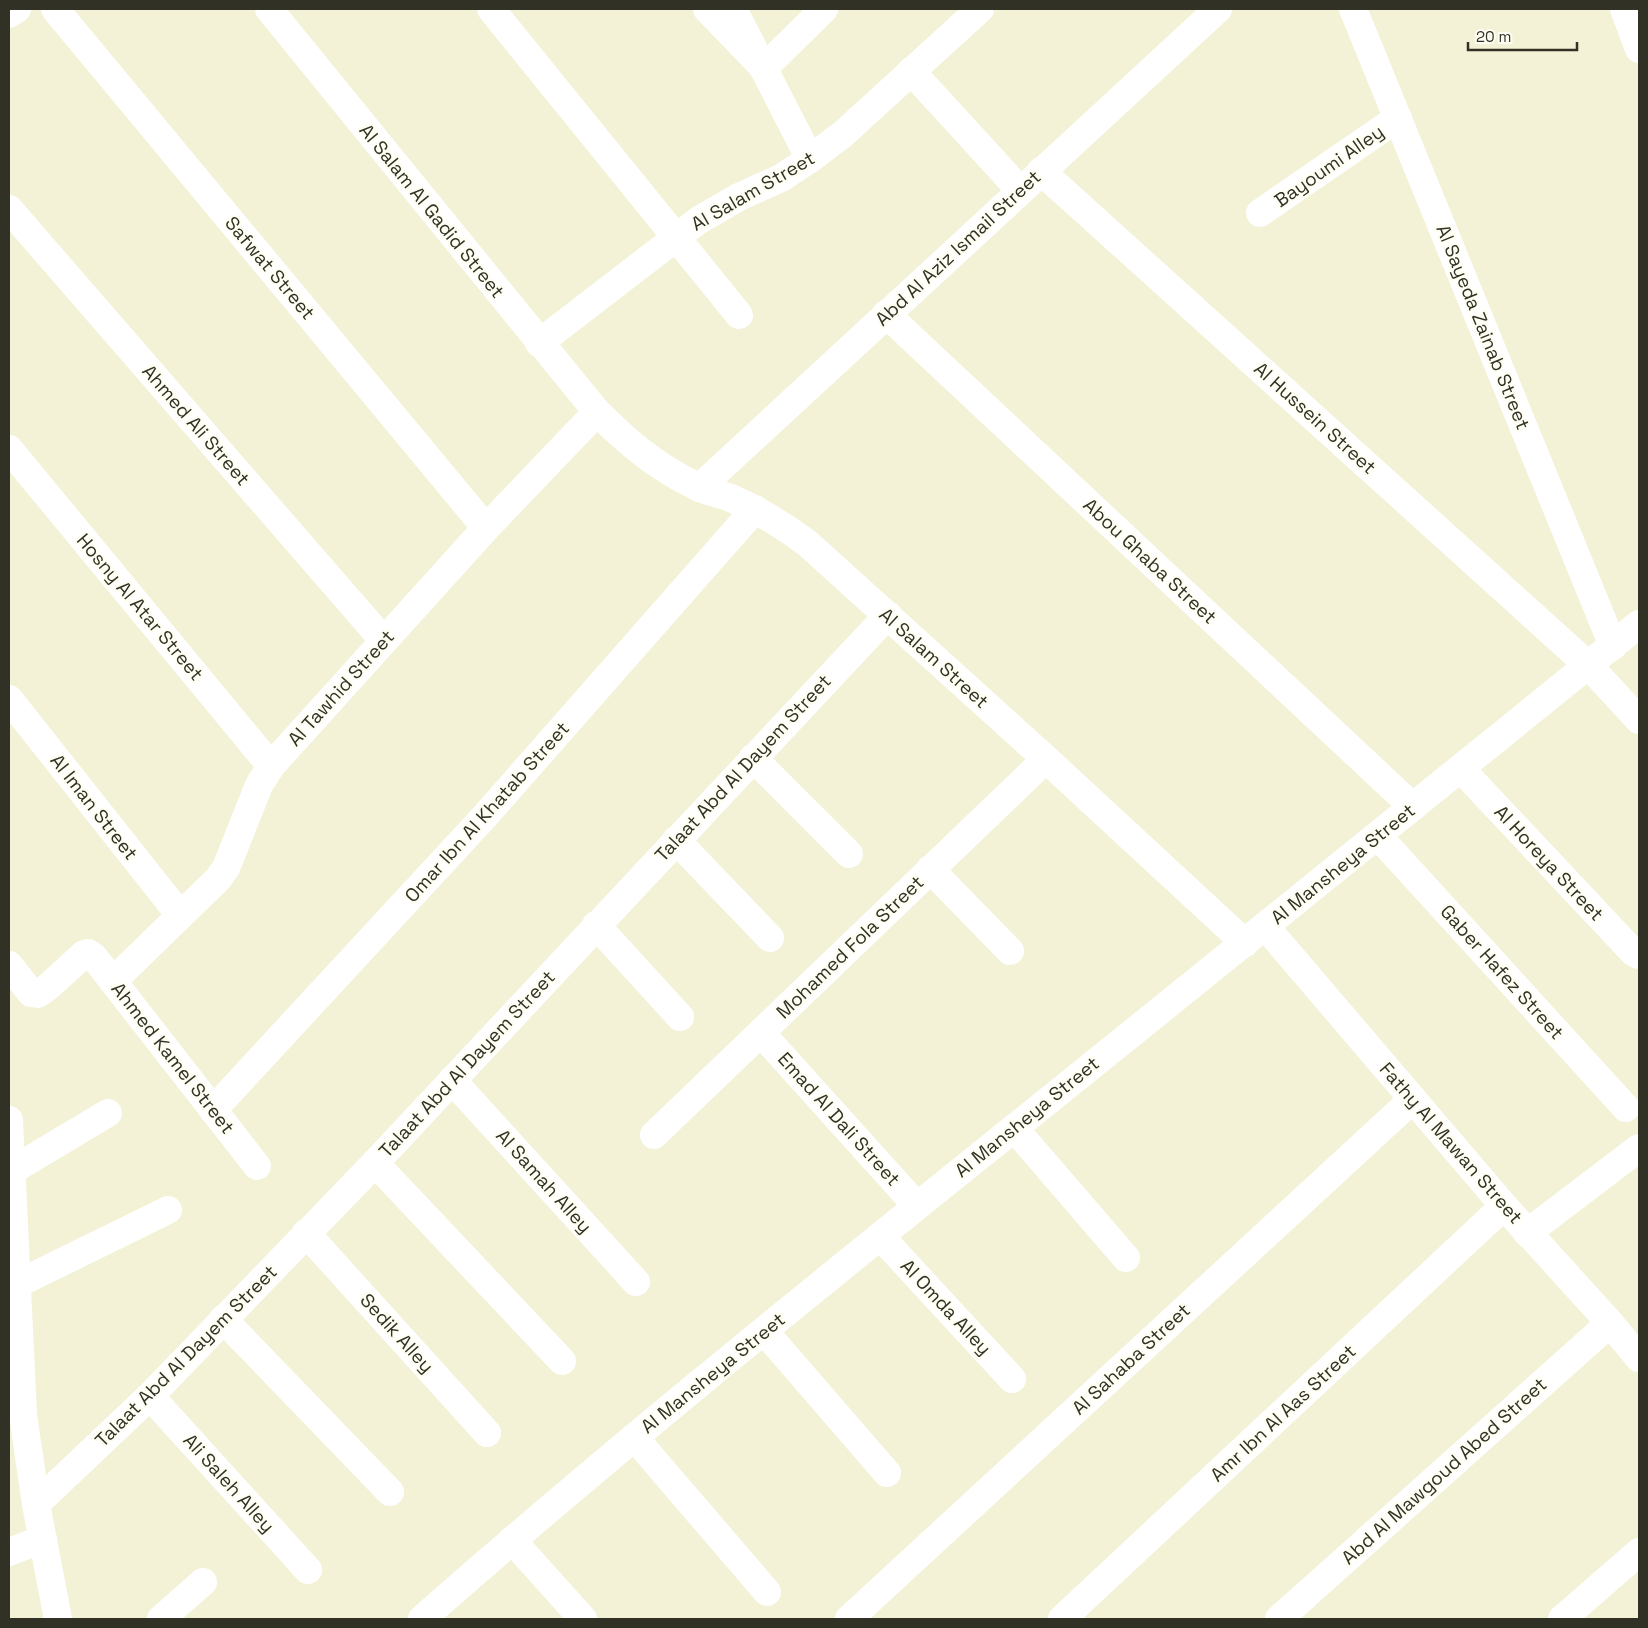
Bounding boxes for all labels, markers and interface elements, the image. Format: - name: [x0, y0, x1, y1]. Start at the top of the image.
- scale bar: [1468, 20, 1577, 52]
- text: 20 m: [1476, 27, 1511, 46]
- street label: Al Salam Al Gadid Street: [354, 119, 510, 303]
- street label: Bayoumi Alley: [1269, 119, 1389, 213]
- street label: Al Salam Street: [687, 145, 819, 237]
- street label: Abd Al Aziz Ismail Street: [870, 165, 1046, 331]
- street label: Safwat Street: [219, 211, 321, 325]
- street label: Al Sayeda Zainab Street: [1430, 221, 1536, 433]
- street label: Al Hussein Street: [1249, 356, 1381, 480]
- street label: Ahmed Ali Street: [137, 359, 255, 491]
- street label: Abou Ghaba Street: [1078, 493, 1222, 629]
- street label: Hosny Al Atar Street: [71, 528, 209, 686]
- street label: Al Salam Street: [874, 602, 994, 714]
- street label: Al Tawhid Street: [282, 625, 400, 751]
- street label: Talaat Abd Al Dayem Street: [649, 669, 837, 867]
- street label: Omar Ibn Al Khatab Street: [399, 716, 575, 908]
- street label: Al Iman Street: [45, 749, 143, 865]
- street label: Al Mansheya Street: [1266, 798, 1420, 930]
- street label: Al Horeya Street: [1489, 800, 1609, 926]
- street label: Mohamed Fola Street: [771, 870, 929, 1024]
- street label: Gaber Hafez Street: [1435, 899, 1569, 1045]
- street label: Talaat Abd Al Dayem Street: [373, 965, 561, 1163]
- street label: Ahmed Kamel Street: [106, 977, 240, 1139]
- street label: Emad Al Dali Street: [772, 1047, 906, 1191]
- street label: Al Mansheya Street: [950, 1051, 1104, 1183]
- street label: Fathy Al Mawan Street: [1374, 1057, 1528, 1229]
- street label: Al Samah Alley: [491, 1124, 597, 1238]
- street label: Al Omda Alley: [895, 1254, 997, 1360]
- street label: Talaat Abd Al Dayem Street: [90, 1260, 282, 1452]
- street label: Sedik Alley: [355, 1288, 439, 1378]
- street label: Al Sahaba Street: [1067, 1298, 1195, 1420]
- street label: Al Mansheya Street: [636, 1307, 790, 1439]
- street label: Amr Ibn Al Aas Street: [1205, 1339, 1361, 1487]
- street label: Abd Al Mawgoud Abed Street: [1336, 1372, 1552, 1570]
- street label: Ali Saleh Alley: [178, 1428, 280, 1538]

